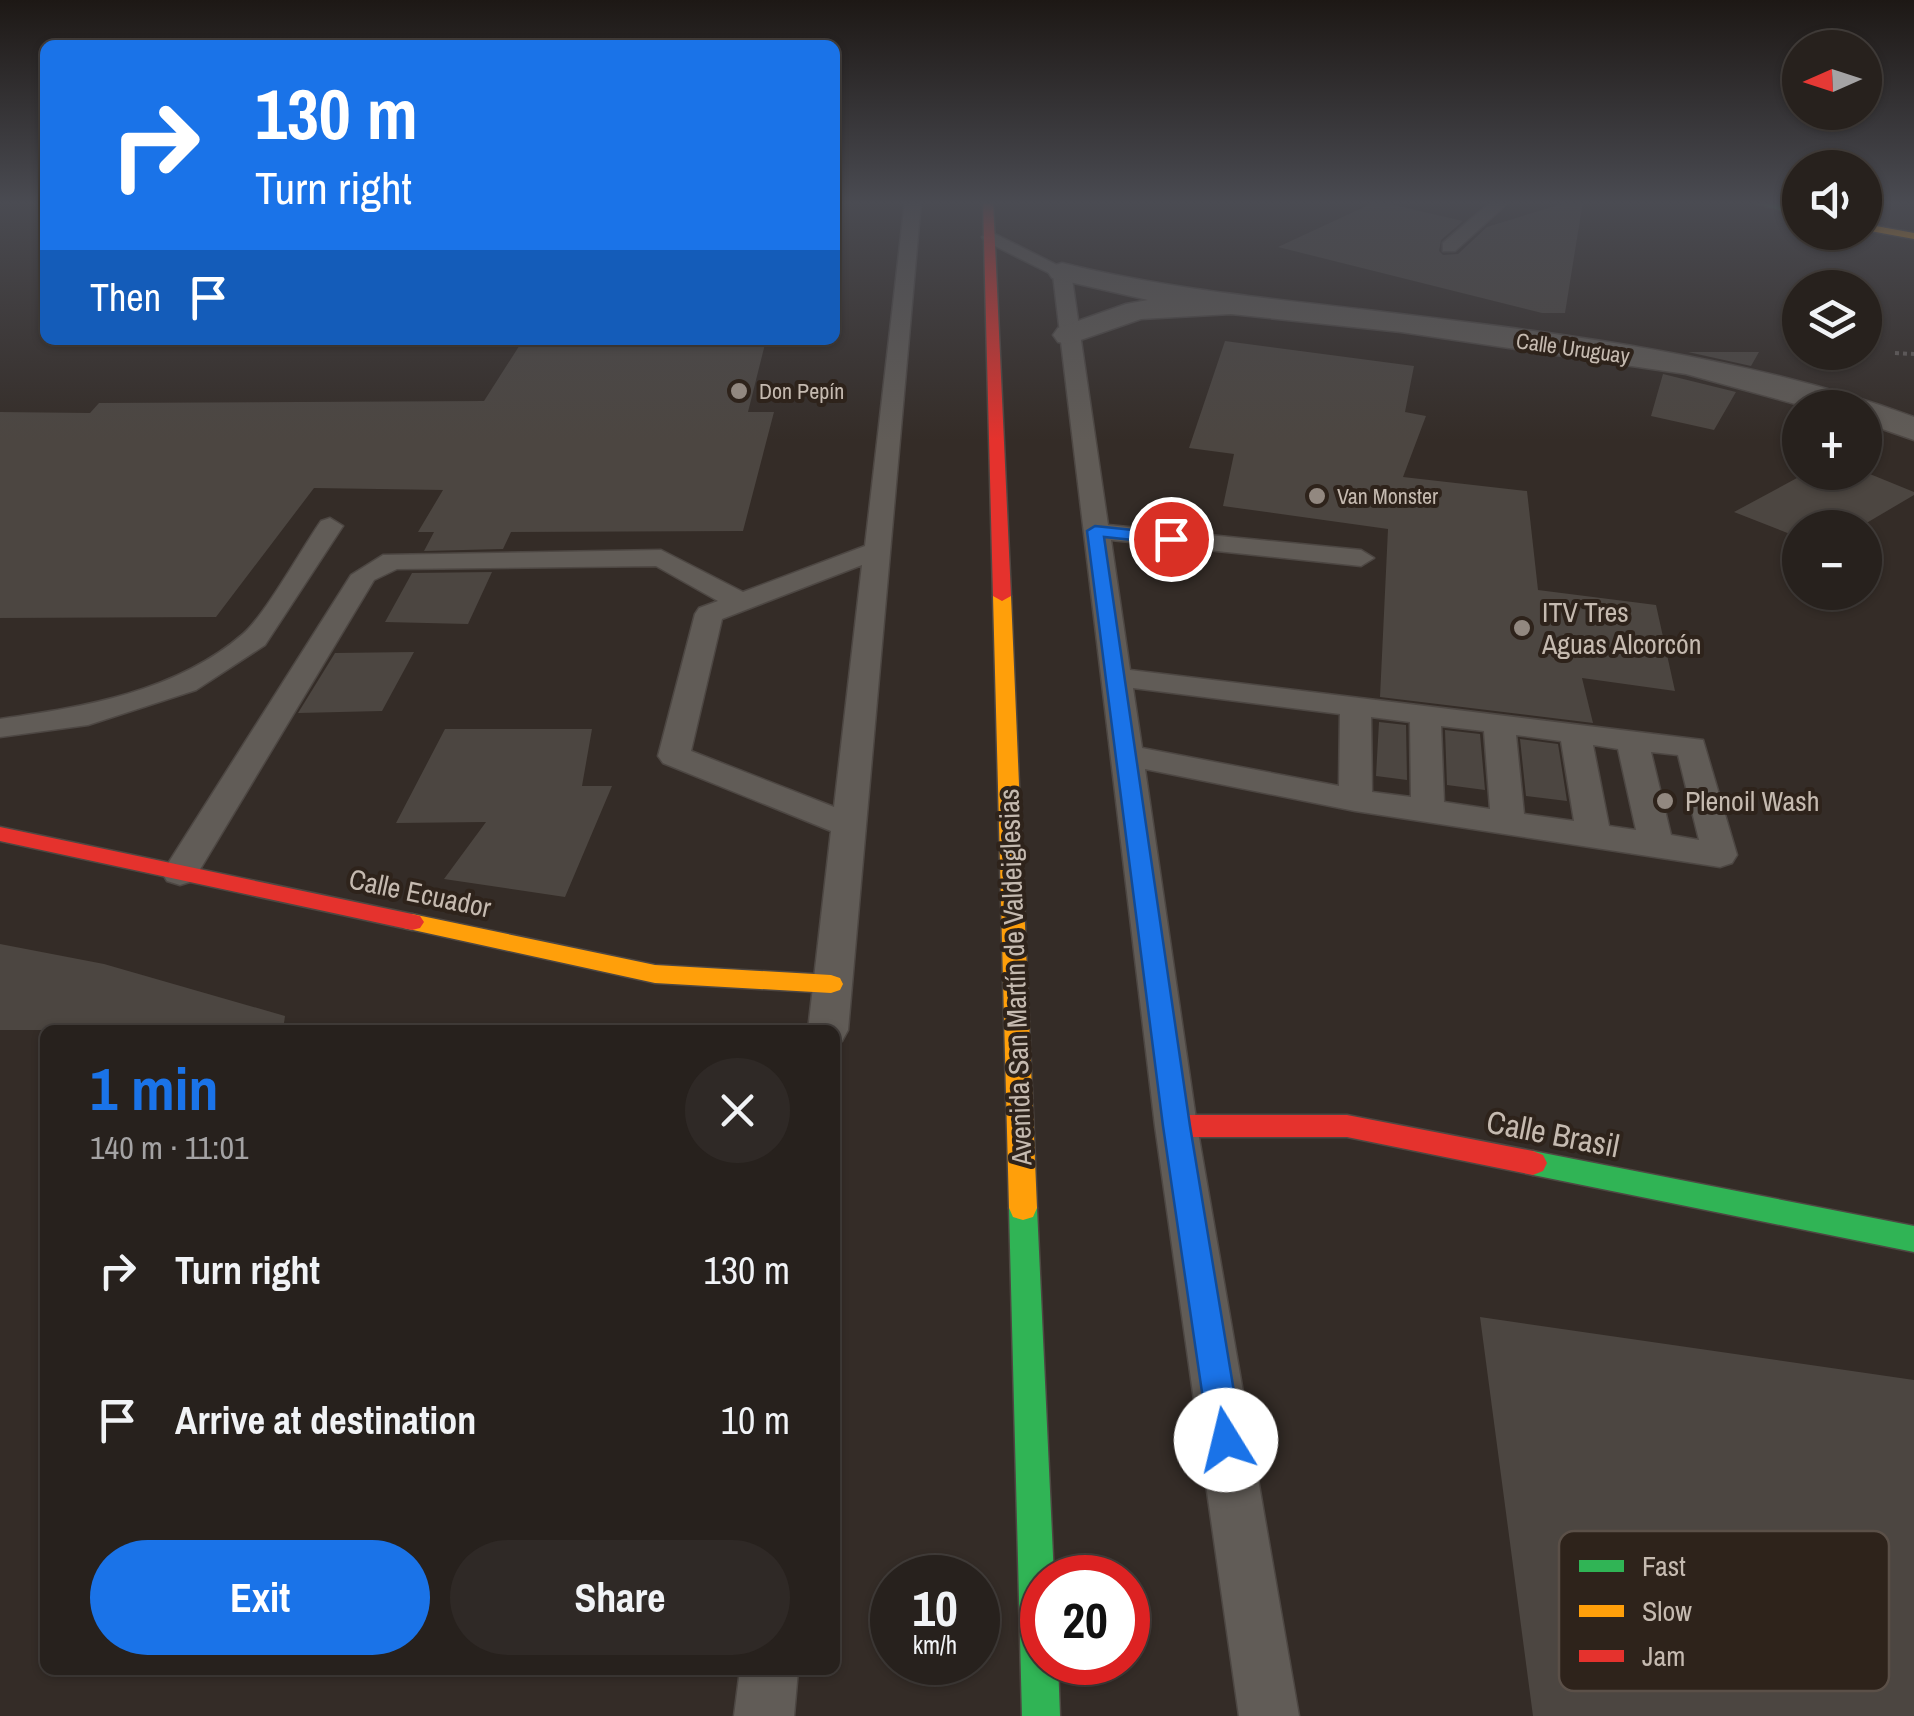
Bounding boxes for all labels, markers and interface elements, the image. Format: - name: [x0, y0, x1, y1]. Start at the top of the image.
- north arrow: [1782, 30, 1882, 130]
- map controls: [1782, 30, 1882, 610]
- text: 130 m: [255, 67, 418, 161]
- icon: right: [90, 80, 220, 210]
- button: sound: [1782, 150, 1882, 250]
- text: Turn right: [255, 157, 412, 218]
- icon: arrive: [181, 270, 236, 325]
- button: layers: [1782, 270, 1882, 370]
- text: Then: [90, 272, 161, 323]
- street label: Calle Uruguay: [1514, 325, 1632, 371]
- place label: Don Pepín: [759, 376, 844, 406]
- marker: Don Pepín: [728, 380, 750, 402]
- button: +: [1782, 390, 1882, 490]
- place label: Van Monster: [1337, 481, 1438, 511]
- marker: Van Monster: [1306, 485, 1328, 507]
- pin: [1129, 497, 1214, 582]
- button: −: [1782, 510, 1882, 610]
- icon: arrive: [1144, 512, 1199, 567]
- place label: ITV Tres Aguas Alcorcón: [1541, 593, 1702, 663]
- marker: ITV Tres Aguas Alcorcón: [1511, 617, 1533, 639]
- place label: Plenoil Wash: [1685, 782, 1819, 820]
- street label: Avenida San Martín de Valdeiglesias: [989, 788, 1041, 1167]
- marker: Plenoil Wash: [1654, 790, 1676, 812]
- street label: Calle Ecuador: [346, 859, 495, 927]
- text: 1 min: [90, 1048, 219, 1129]
- button: close: [685, 1058, 790, 1163]
- street label: Calle Brasil: [1483, 1100, 1623, 1167]
- text: 140 m · 11:01: [90, 1126, 249, 1169]
- icon: right: [90, 1243, 145, 1298]
- text: Turn right: [175, 1245, 320, 1296]
- text: 130 m: [703, 1245, 790, 1296]
- position arrow: [1174, 1388, 1278, 1492]
- icon: arrive: [90, 1393, 145, 1448]
- text: Arrive at destination: [175, 1395, 476, 1446]
- text: 10 m: [721, 1395, 790, 1446]
- legend: [1559, 1531, 1889, 1691]
- button: Exit: [90, 1540, 430, 1655]
- button: Share: [450, 1540, 790, 1655]
- text: Fast: [1642, 1547, 1686, 1585]
- speed limit sign: 20: [1020, 1555, 1150, 1685]
- text: 10: [912, 1574, 958, 1642]
- text: Slow: [1642, 1592, 1692, 1630]
- text: km/h: [913, 1628, 957, 1662]
- text: Jam: [1642, 1637, 1685, 1675]

